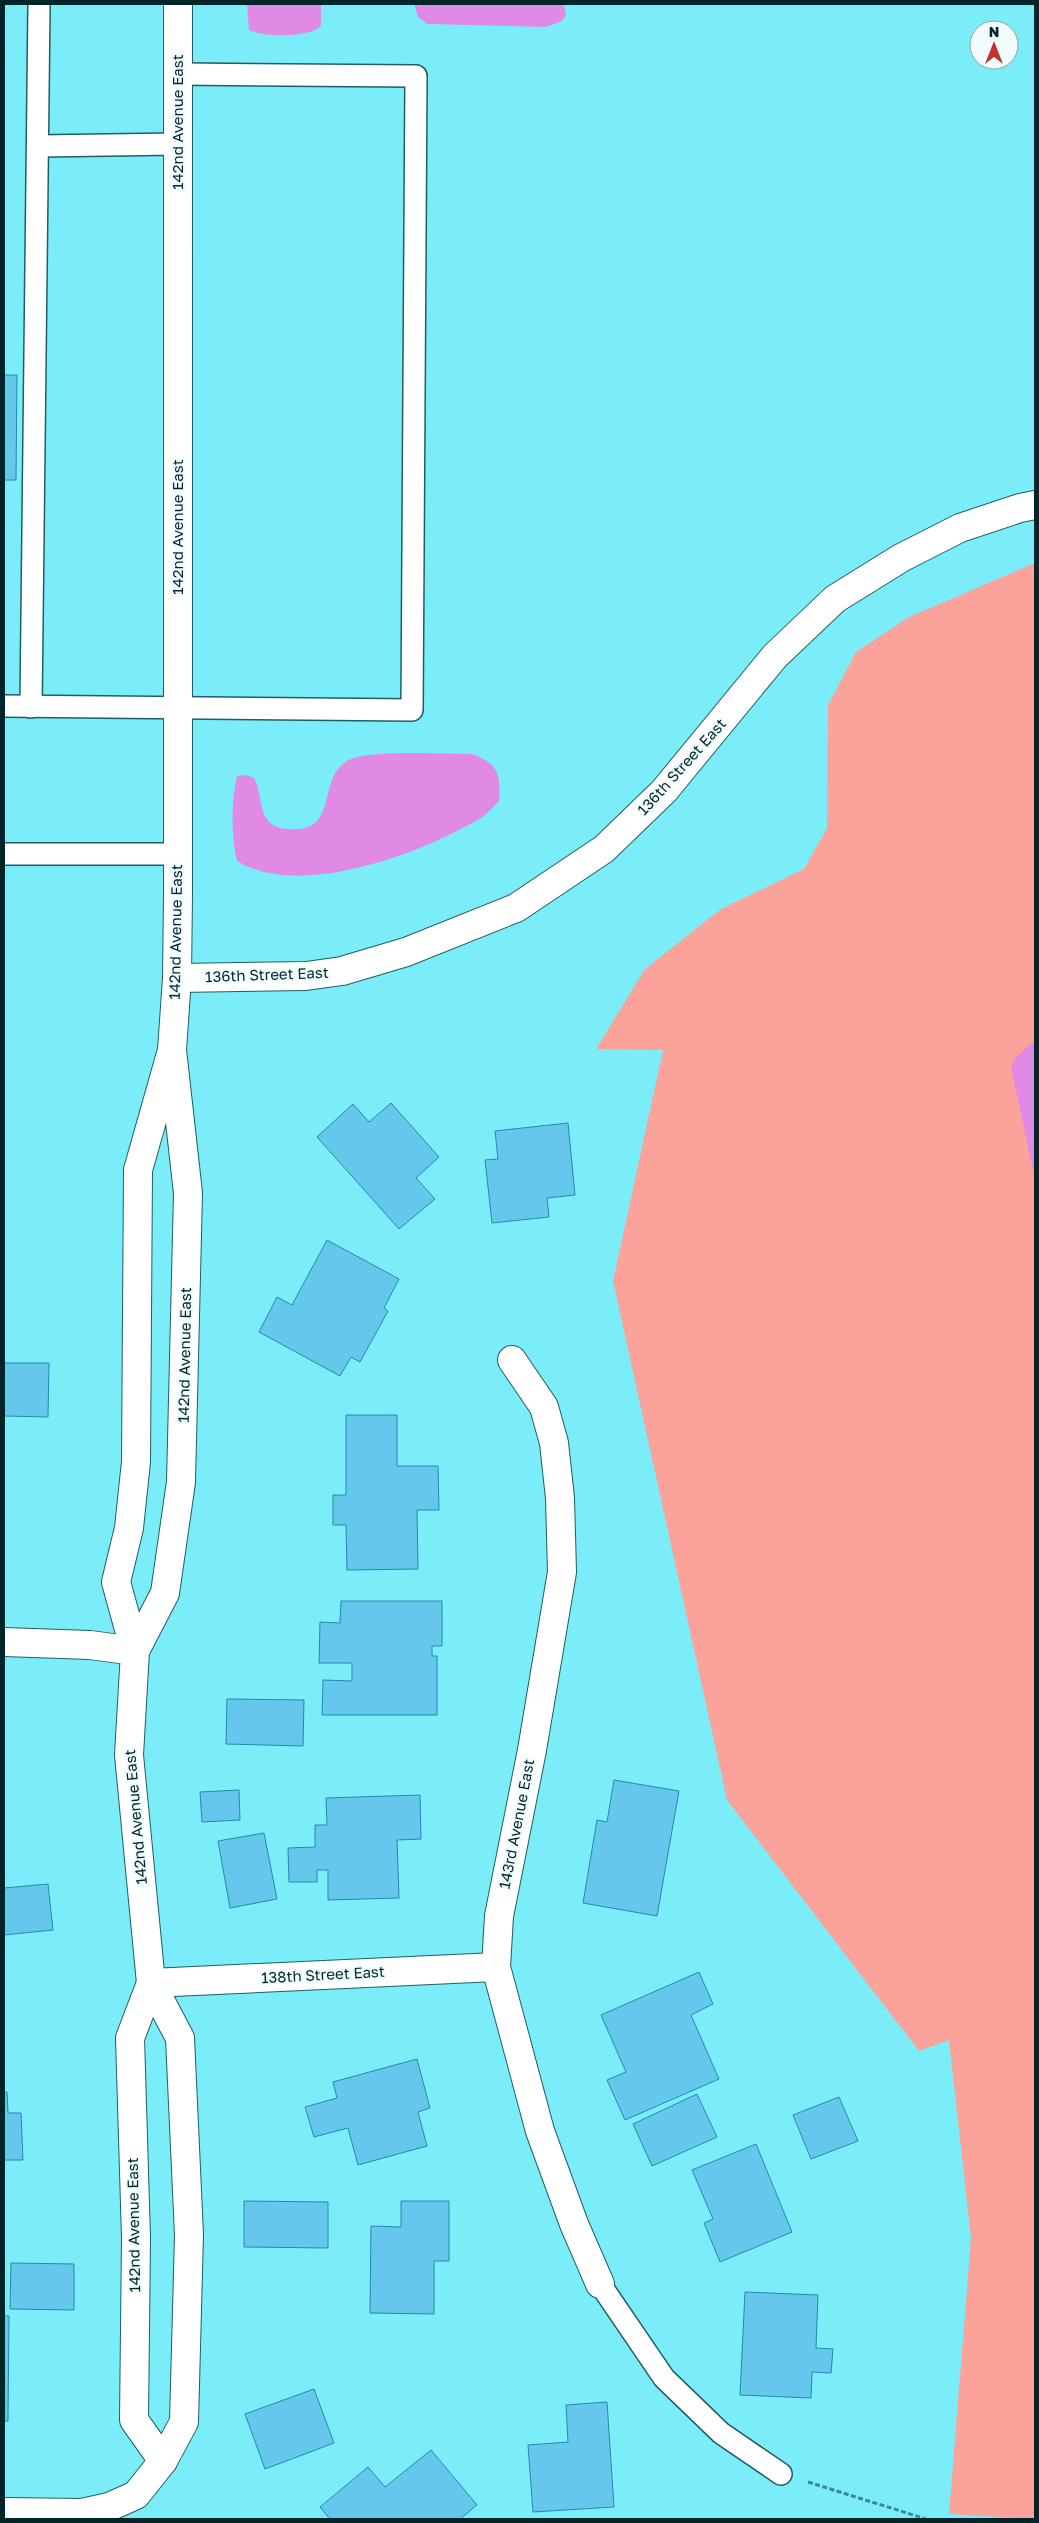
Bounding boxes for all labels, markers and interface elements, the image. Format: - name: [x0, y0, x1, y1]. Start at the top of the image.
- north arrow: [969, 20, 1019, 70]
- text: N: [989, 23, 999, 40]
- street label: 142nd Avenue East: [168, 54, 186, 190]
- street label: 142nd Avenue East: [168, 459, 186, 595]
- street label: 136th Street East: [633, 714, 729, 818]
- street label: 142nd Avenue East: [165, 864, 185, 1000]
- street label: 136th Street East: [205, 963, 329, 985]
- street label: 142nd Avenue East: [174, 1287, 194, 1423]
- street label: 142nd Avenue East: [120, 1749, 150, 1885]
- street label: 143rd Avenue East: [495, 1757, 537, 1890]
- street label: 138th Street East: [261, 1962, 385, 1986]
- street label: 142nd Avenue East: [123, 2157, 143, 2293]

